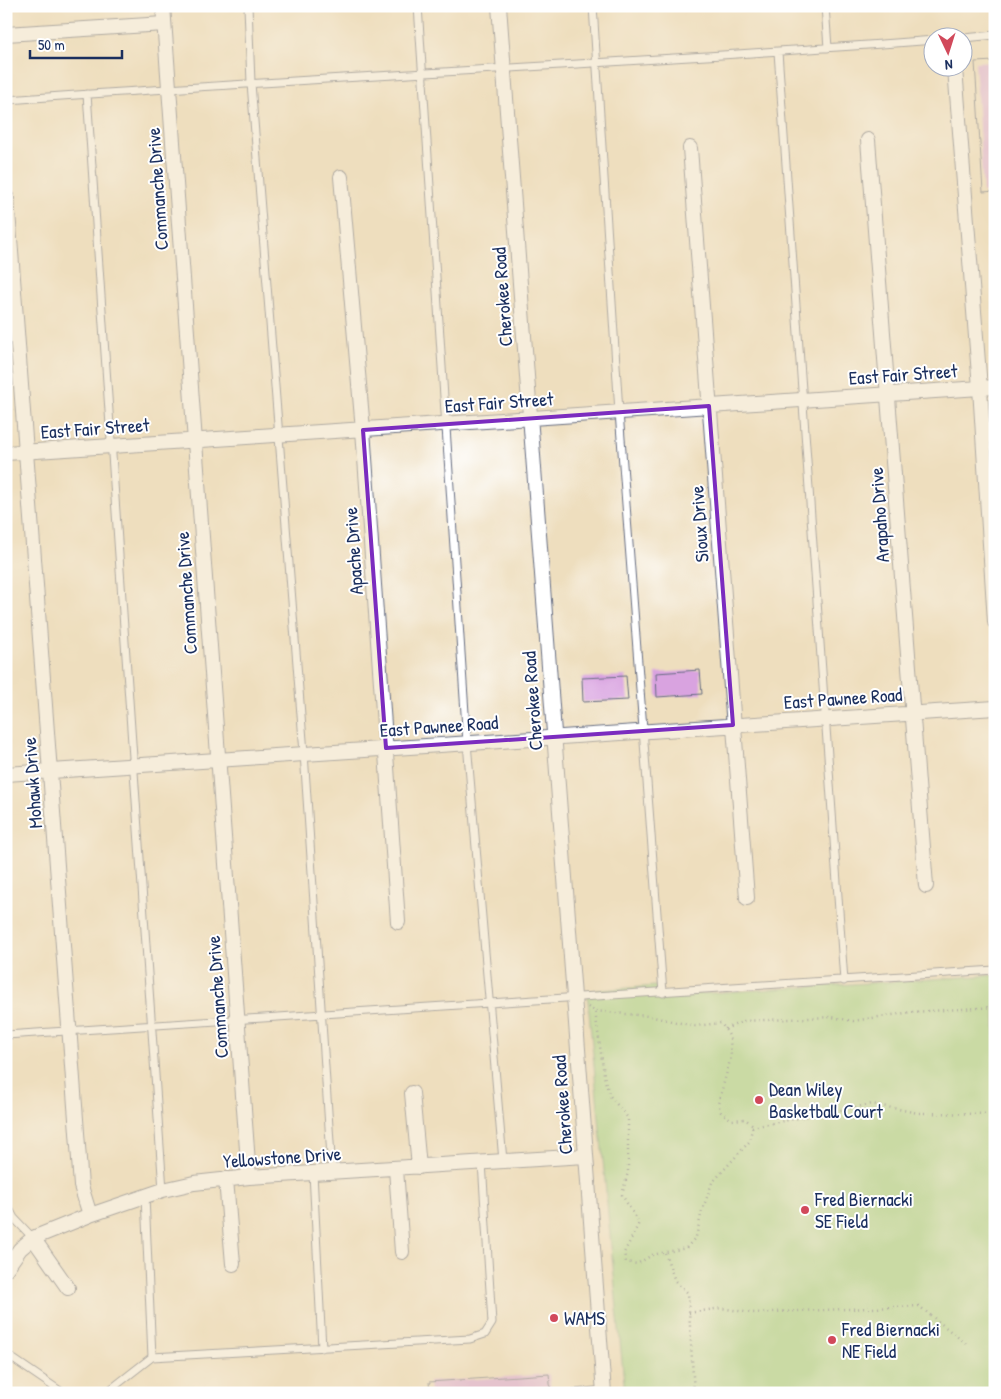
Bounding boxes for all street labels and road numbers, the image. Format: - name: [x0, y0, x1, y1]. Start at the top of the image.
- street label: Commanche Drive: [140, 126, 174, 251]
- street label: Cherokee Road: [486, 246, 518, 348]
- street label: East Fair Street: [848, 357, 959, 391]
- street label: East Fair Street: [444, 385, 555, 419]
- street label: East Fair Street: [40, 411, 151, 445]
- street label: Arapaho Drive: [863, 466, 895, 563]
- street label: Sioux Drive: [683, 484, 715, 563]
- street label: Apache Drive: [337, 506, 369, 596]
- street label: Commanche Drive: [169, 530, 203, 655]
- street label: Cherokee Road: [516, 650, 548, 752]
- street label: East Pawnee Road: [783, 681, 904, 715]
- street label: East Pawnee Road: [379, 709, 500, 743]
- street label: Mohawk Drive: [16, 736, 48, 829]
- street label: Commanche Drive: [200, 934, 234, 1059]
- street label: Cherokee Road: [546, 1054, 578, 1156]
- street label: Yellowstone Drive: [222, 1140, 342, 1174]

